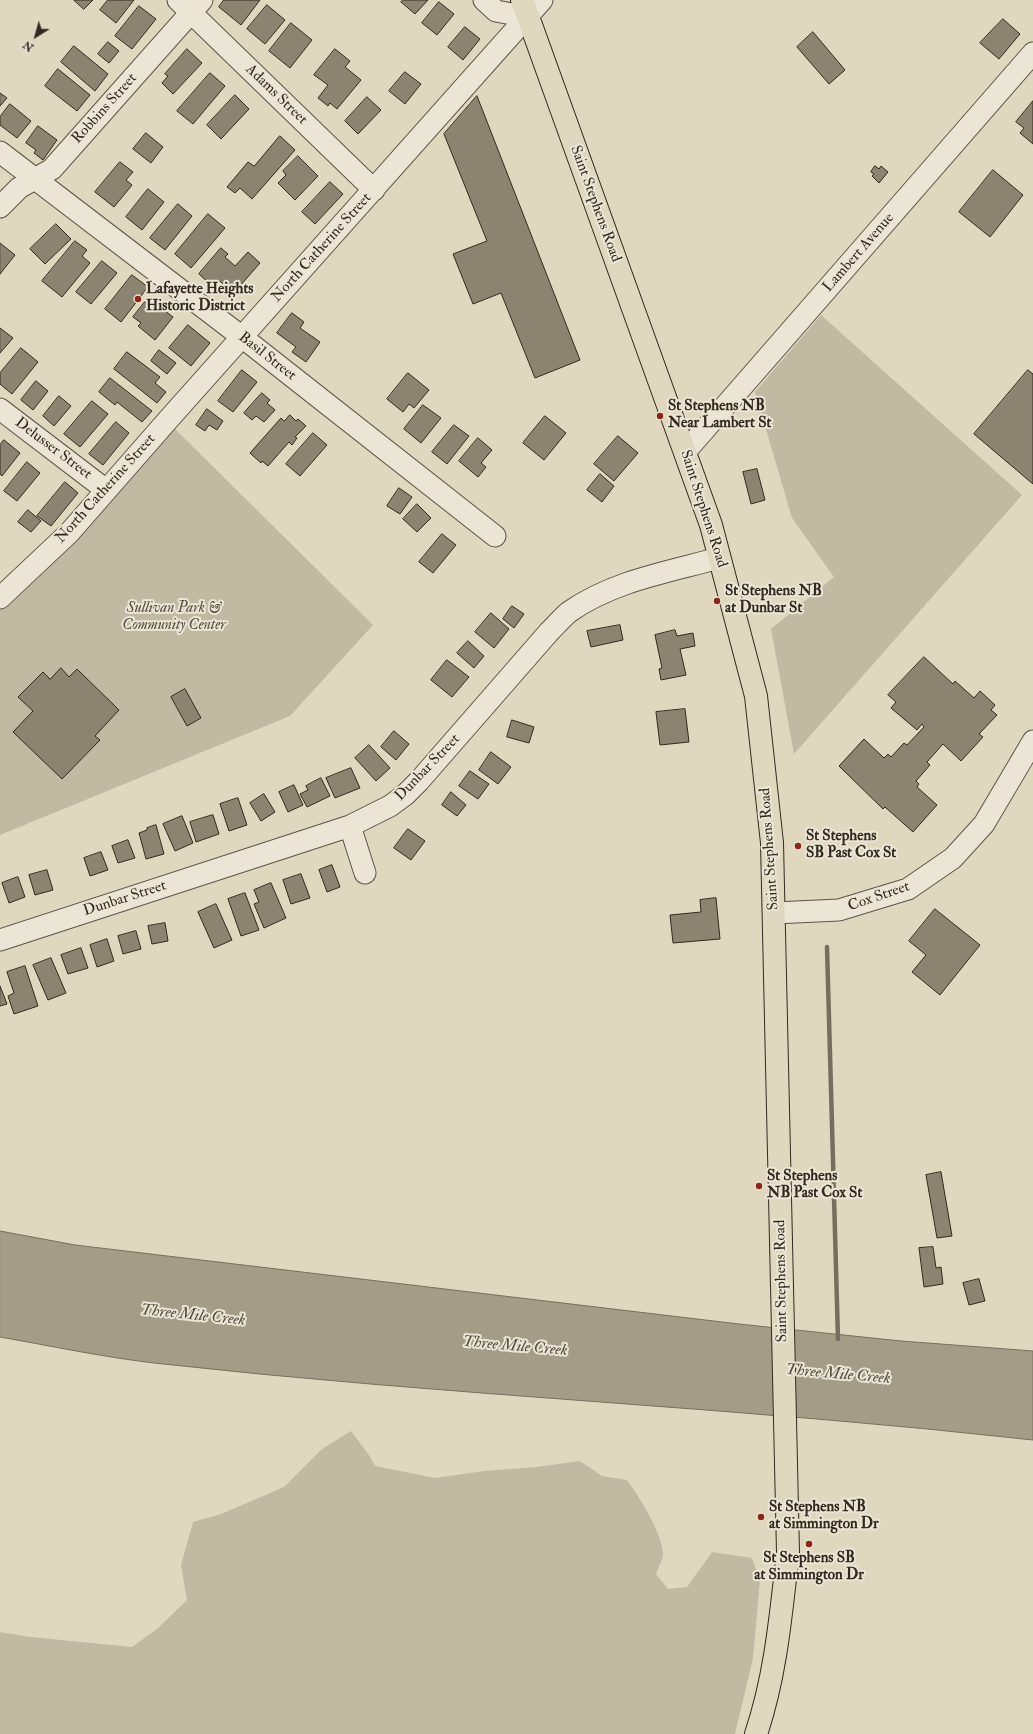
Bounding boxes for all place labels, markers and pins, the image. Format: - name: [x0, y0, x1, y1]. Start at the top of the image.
- place label: Lafayette Heights Historic District: [146, 281, 253, 316]
- marker: Lafayette Heights Historic District: [133, 294, 143, 304]
- place label: St Stephens NB Near Lambert St: [668, 398, 771, 433]
- marker: St Stephens NB Near Lambert St: [655, 411, 665, 421]
- place label: St Stephens NB at Dunbar St: [725, 583, 822, 618]
- marker: St Stephens NB at Dunbar St: [712, 596, 722, 606]
- place label: St Stephens SB Past Cox St: [806, 828, 896, 863]
- marker: St Stephens SB Past Cox St: [793, 841, 803, 851]
- place label: St Stephens NB Past Cox St: [767, 1168, 862, 1203]
- marker: St Stephens NB Past Cox St: [754, 1181, 764, 1191]
- place label: St Stephens NB at Simmington Dr: [769, 1499, 879, 1534]
- marker: St Stephens NB at Simmington Dr: [756, 1512, 766, 1522]
- marker: St Stephens SB at Simmington Dr: [804, 1539, 814, 1549]
- place label: St Stephens SB at Simmington Dr: [754, 1550, 864, 1585]

